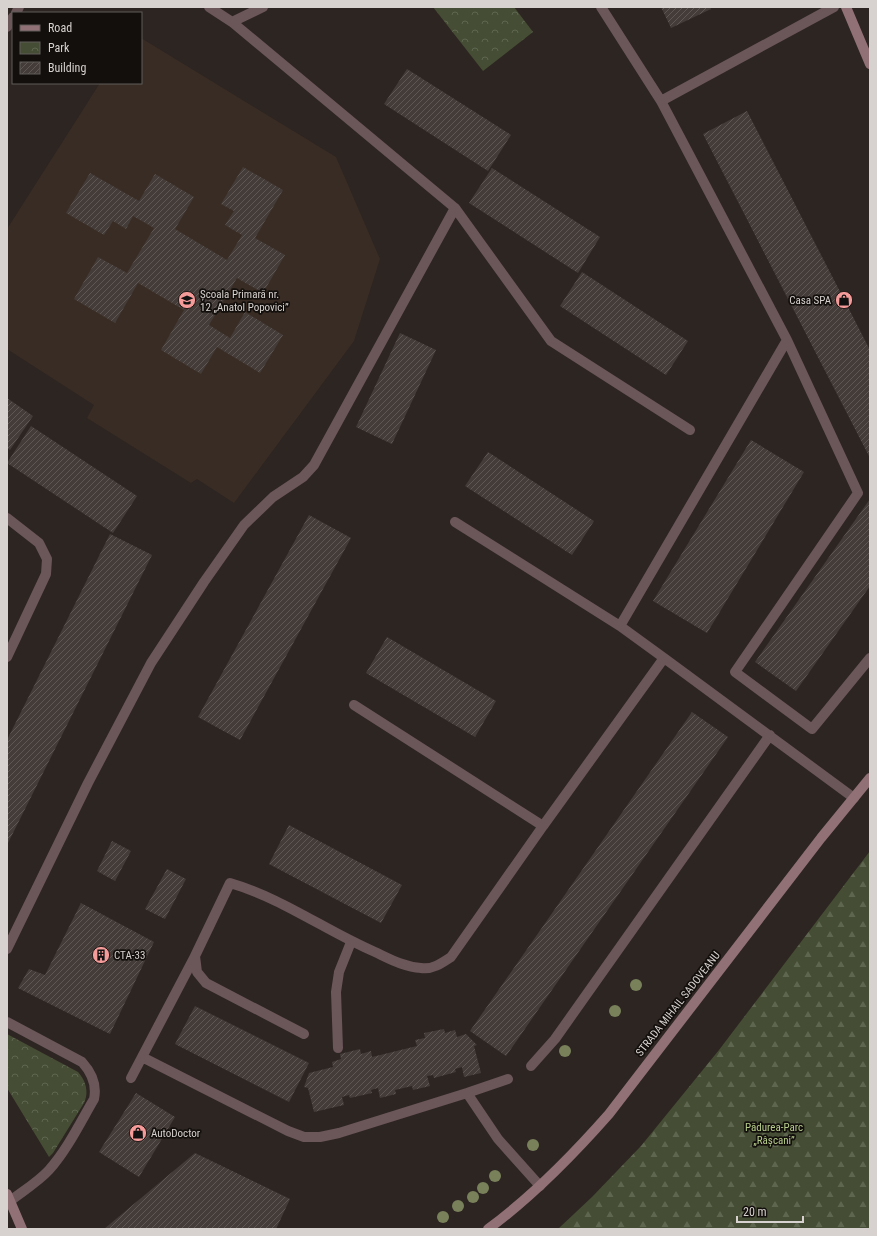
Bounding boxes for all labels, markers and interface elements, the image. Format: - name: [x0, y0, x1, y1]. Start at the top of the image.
- legend: [12, 12, 142, 84]
- text: Road: [48, 21, 72, 35]
- text: Park: [48, 41, 70, 55]
- text: Building: [48, 61, 86, 75]
- place label: Școala Primară nr. 12 „Anatol Popovici”: [200, 288, 289, 314]
- school or university icon: Școala Primară nr. 12 „Anatol Popovici”: [177, 290, 197, 310]
- shop icon: Casa SPA: [834, 290, 854, 310]
- place label: Casa SPA: [789, 294, 832, 307]
- building icon: CTA-33: [91, 945, 111, 965]
- place label: CTA-33: [114, 949, 145, 962]
- street label: STRADA MIHAIL SADOVEANU: [633, 949, 723, 1059]
- park label: Pădurea-Parc „Râșcani”: [745, 1121, 803, 1147]
- shop icon: AutoDoctor: [128, 1123, 148, 1143]
- place label: AutoDoctor: [151, 1127, 201, 1140]
- scale bar: [737, 1198, 803, 1224]
- text: 20 m: [743, 1205, 767, 1219]

